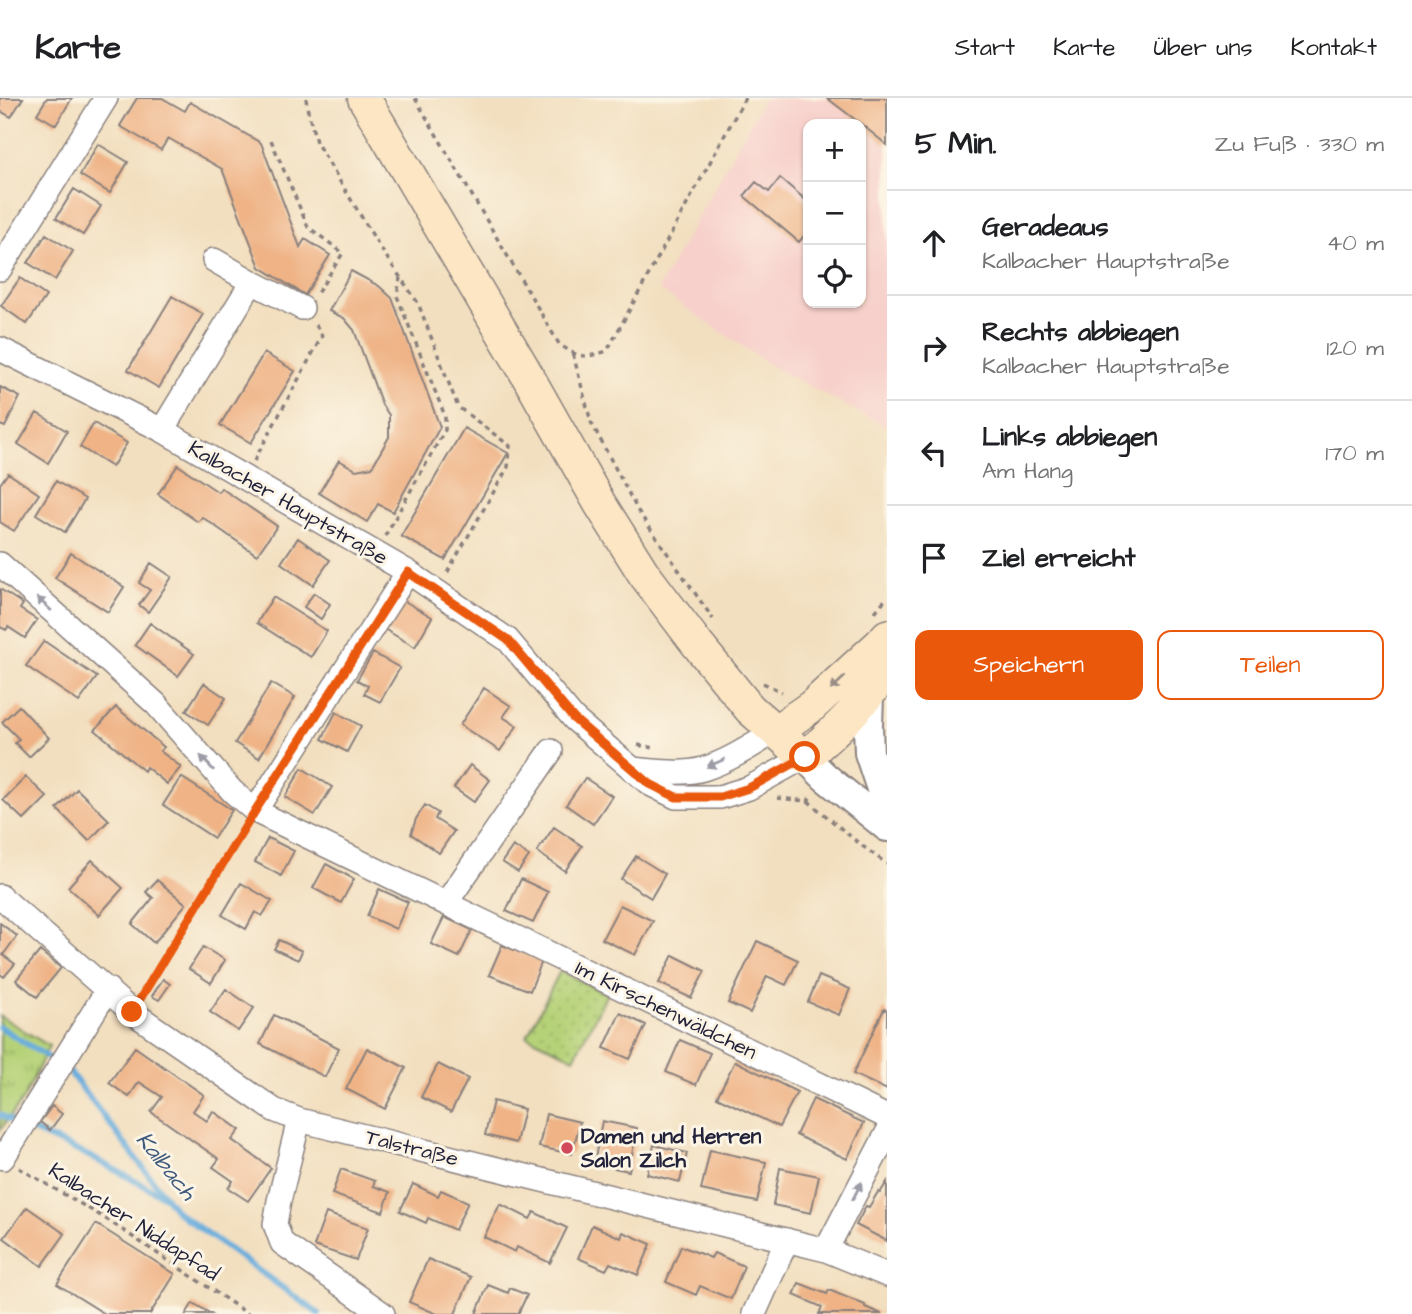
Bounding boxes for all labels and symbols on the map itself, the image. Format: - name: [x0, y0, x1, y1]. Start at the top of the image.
- street label: Kalbacher Hauptstraße: [182, 434, 393, 573]
- one-way arrow: [35, 596, 53, 612]
- one-way arrow: [829, 675, 847, 691]
- route start: [789, 741, 820, 772]
- one-way arrow: [200, 754, 215, 771]
- one-way arrow: [706, 757, 726, 769]
- street label: Im Kirschenwäldchen: [570, 953, 762, 1067]
- route end: [116, 996, 147, 1027]
- street label: Talstraße: [363, 1122, 461, 1174]
- place label: Damen und Herren Salon Zilch: [580, 1122, 762, 1175]
- water label: Kalbach: [128, 1125, 205, 1208]
- marker: Damen und Herren Salon Zilch: [559, 1140, 575, 1156]
- street label: Kalbacher Niddapfad: [42, 1156, 225, 1289]
- one-way arrow: [850, 1181, 862, 1201]

